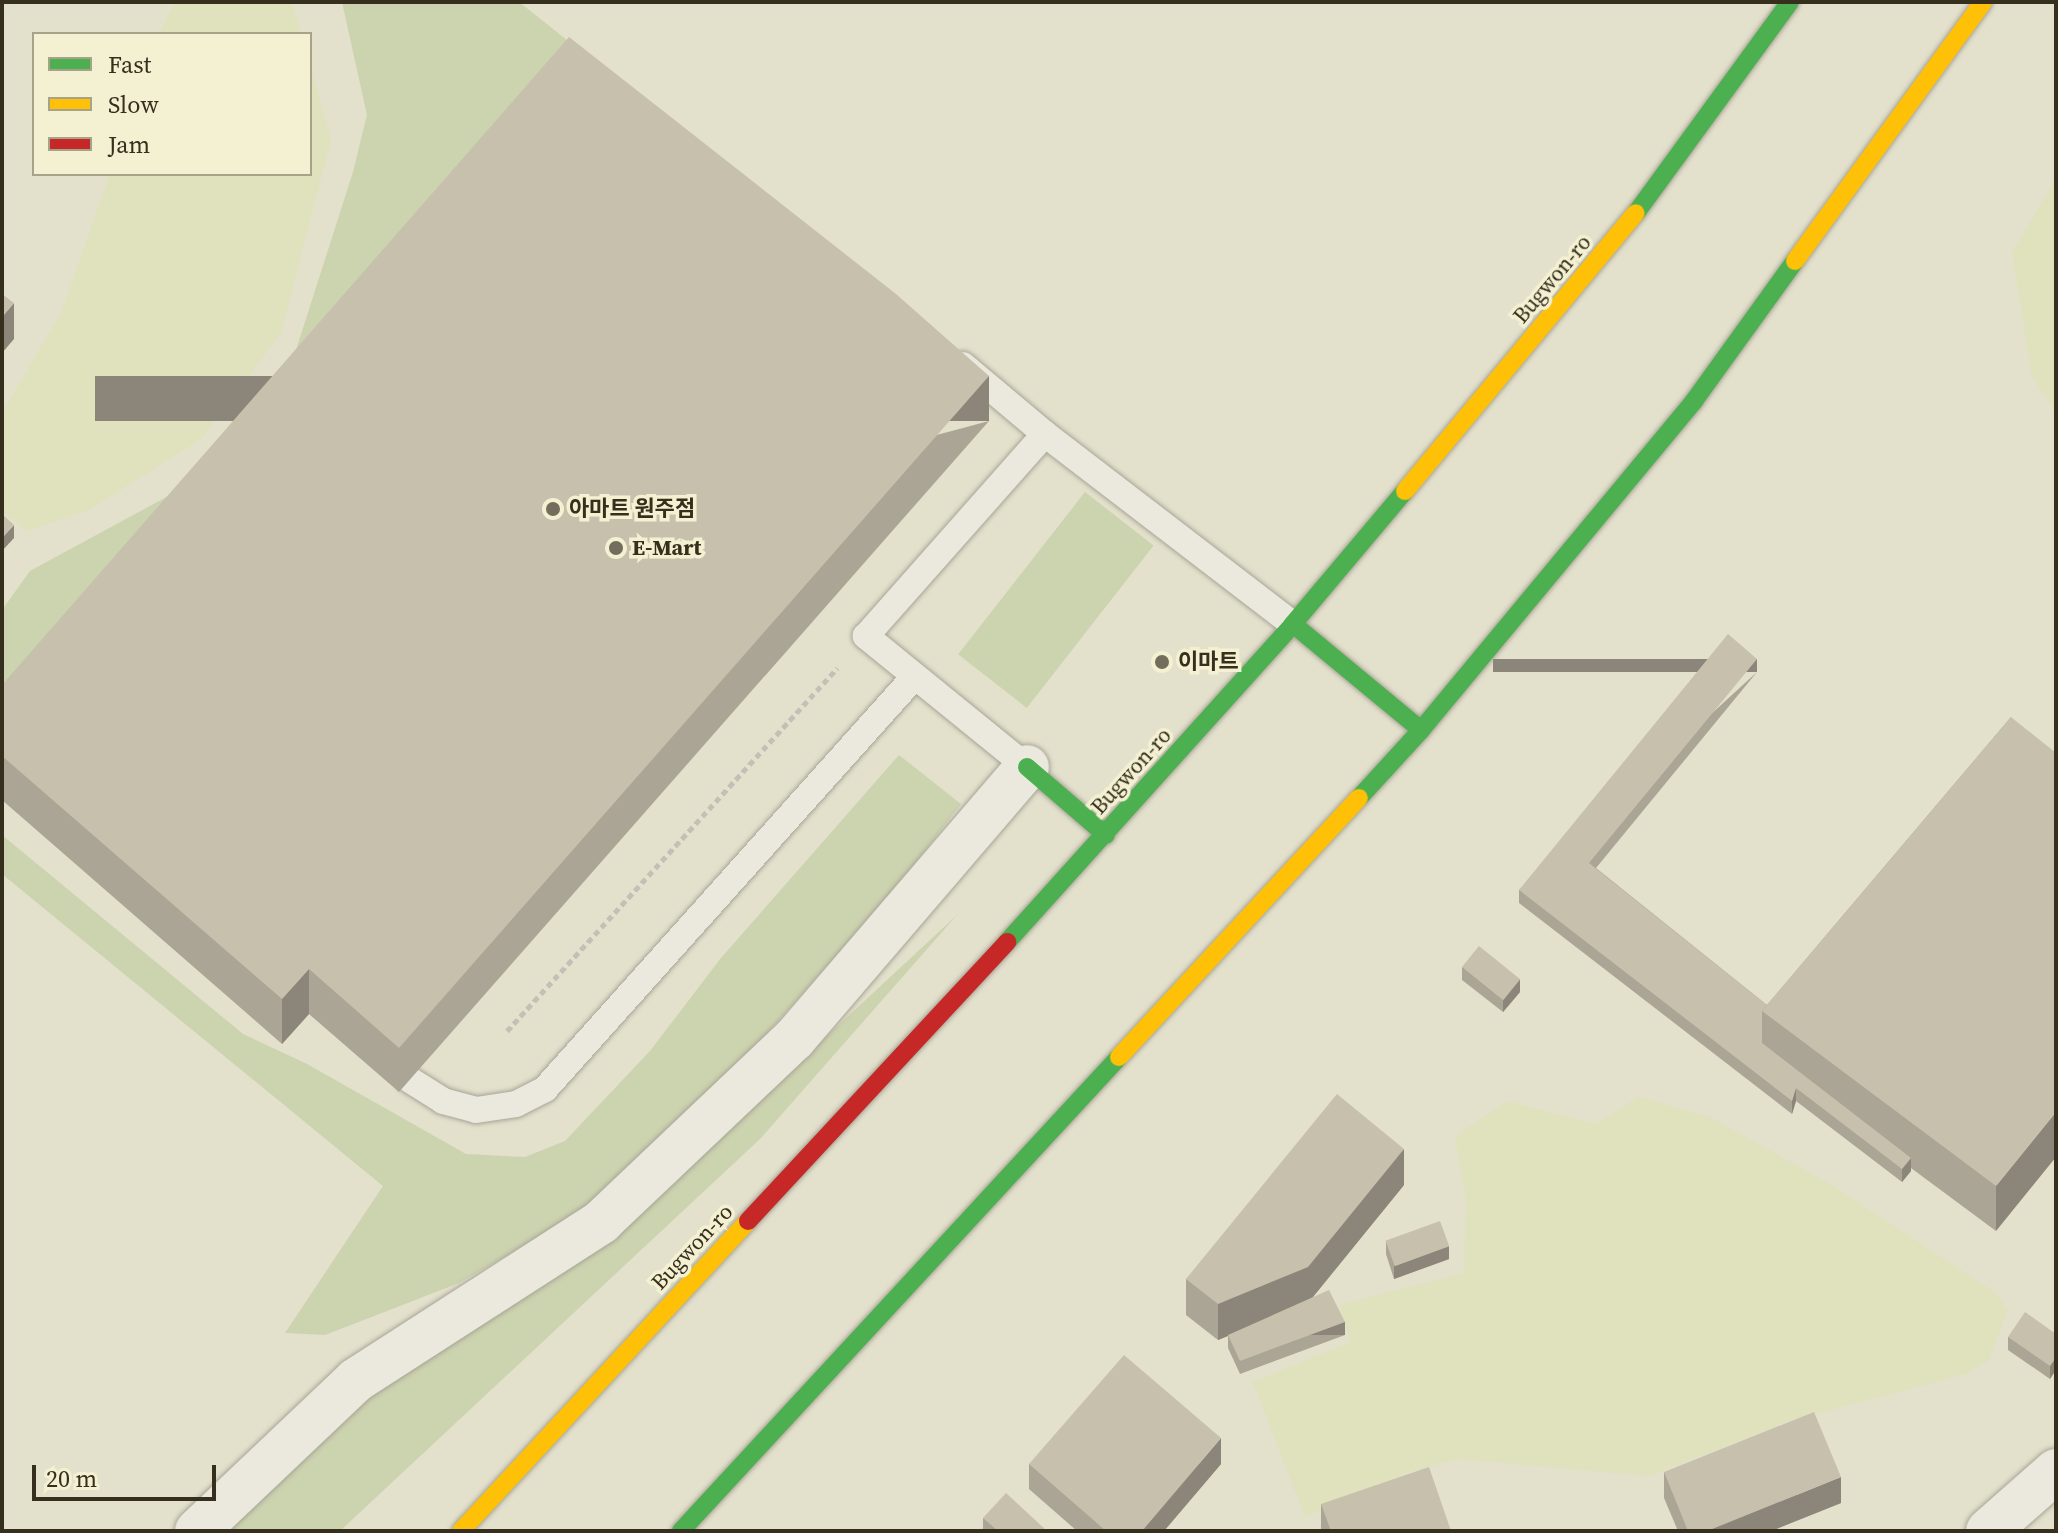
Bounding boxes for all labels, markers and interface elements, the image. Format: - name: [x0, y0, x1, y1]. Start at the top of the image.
- legend: [32, 32, 312, 176]
- text: Fast: [108, 48, 151, 81]
- text: Slow: [108, 88, 159, 121]
- text: Jam: [108, 128, 150, 161]
- street label: Bugwon-ro: [1507, 229, 1597, 329]
- place label: 아마트 원주점: [569, 496, 695, 522]
- marker: 아마트 원주점: [544, 500, 562, 518]
- place label: E-Mart: [632, 535, 701, 561]
- marker: E-Mart: [607, 539, 625, 557]
- place label: 이마트: [1178, 649, 1239, 675]
- marker: 이마트: [1153, 653, 1171, 671]
- street label: Bugwon-ro: [1085, 722, 1177, 820]
- street label: Bugwon-ro: [646, 1199, 738, 1295]
- scale bar: [36, 1449, 220, 1499]
- text: 20 m: [46, 1462, 97, 1495]

